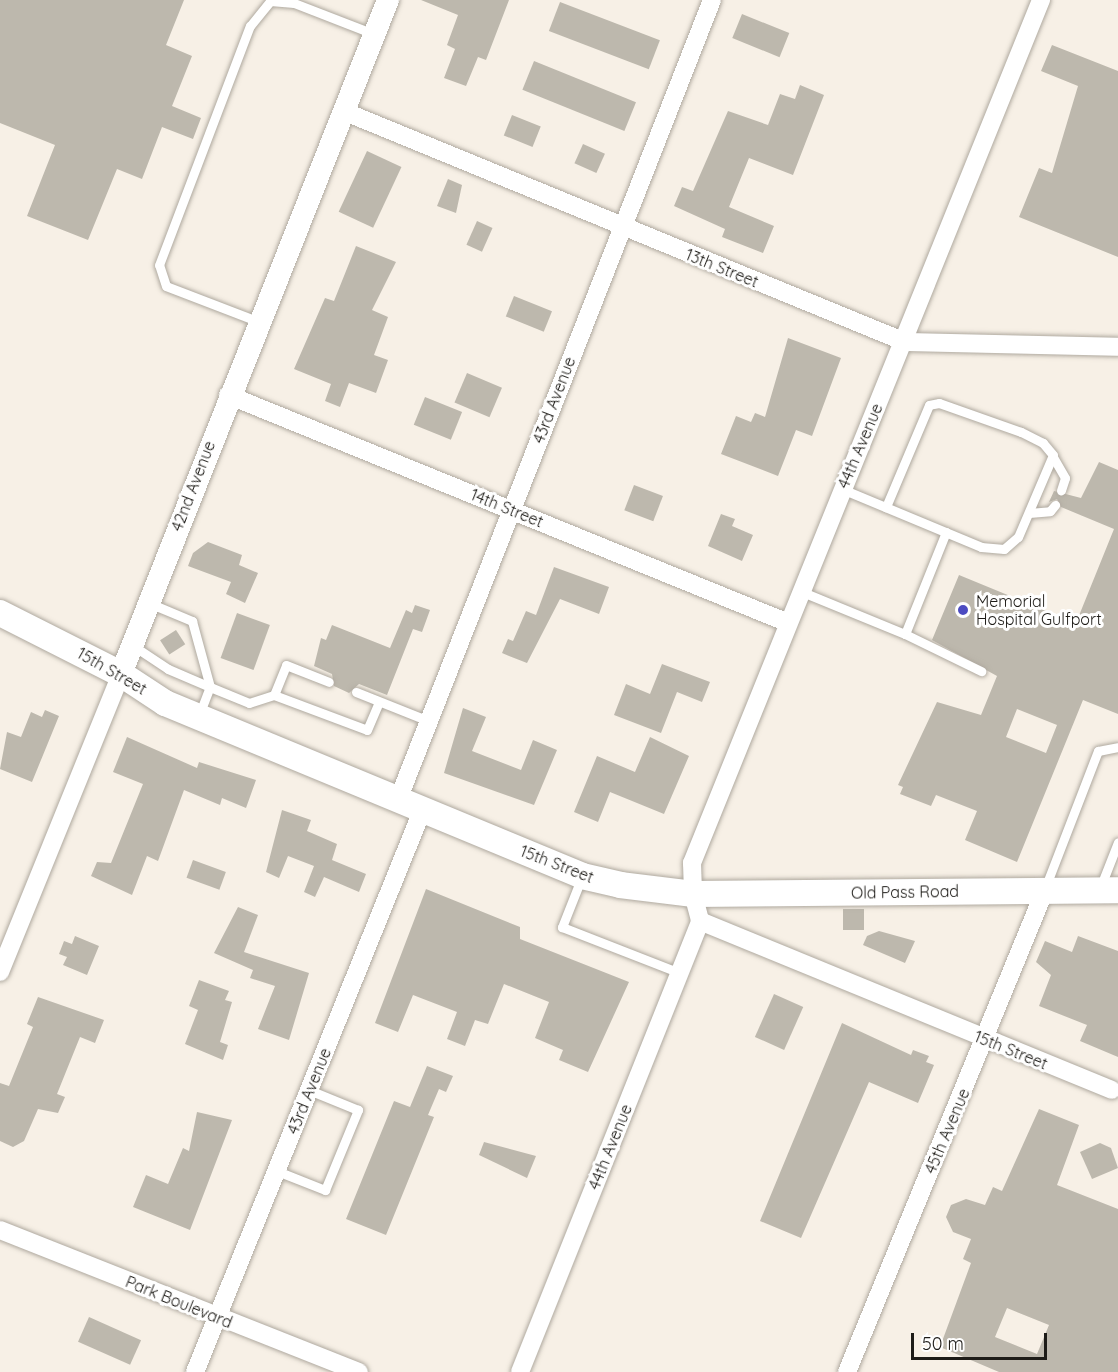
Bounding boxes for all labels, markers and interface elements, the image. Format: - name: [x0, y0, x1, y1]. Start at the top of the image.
- street label: 13th Street: [683, 245, 761, 291]
- street label: 43rd Avenue: [529, 354, 579, 446]
- street label: 44th Avenue: [833, 401, 887, 491]
- street label: 42nd Avenue: [167, 438, 219, 534]
- street label: 14th Street: [468, 485, 546, 531]
- place label: Memorial Hospital Gulfport: [976, 591, 1102, 629]
- marker: Memorial Hospital Gulfport: [954, 601, 972, 619]
- street label: 15th Street: [74, 643, 150, 699]
- street label: 15th Street: [518, 841, 596, 887]
- street label: Old Pass Road: [851, 881, 959, 903]
- street label: 15th Street: [972, 1027, 1050, 1073]
- street label: 43rd Avenue: [283, 1045, 335, 1137]
- street label: 45th Avenue: [920, 1085, 974, 1177]
- street label: 44th Avenue: [584, 1101, 636, 1193]
- street label: Park Boulevard: [123, 1272, 235, 1332]
- scale bar: [914, 1321, 1050, 1359]
- text: 50 m: [922, 1332, 964, 1355]

